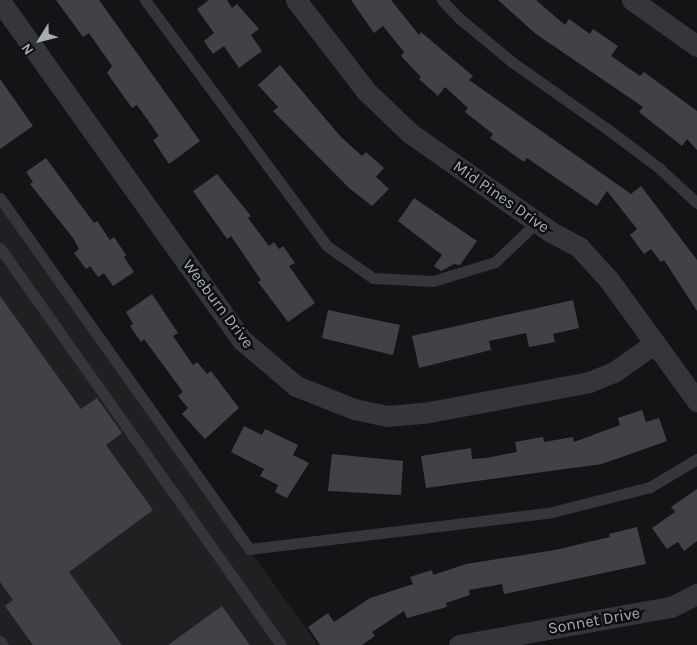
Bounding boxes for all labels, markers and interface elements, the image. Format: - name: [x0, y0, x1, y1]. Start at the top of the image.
- north arrow: [15, 15, 65, 65]
- text: N: [18, 40, 37, 58]
- street label: Mid Pines Drive: [449, 157, 553, 237]
- street label: Weeburn Drive: [178, 256, 258, 352]
- street label: Sonnet Drive: [546, 603, 642, 639]

